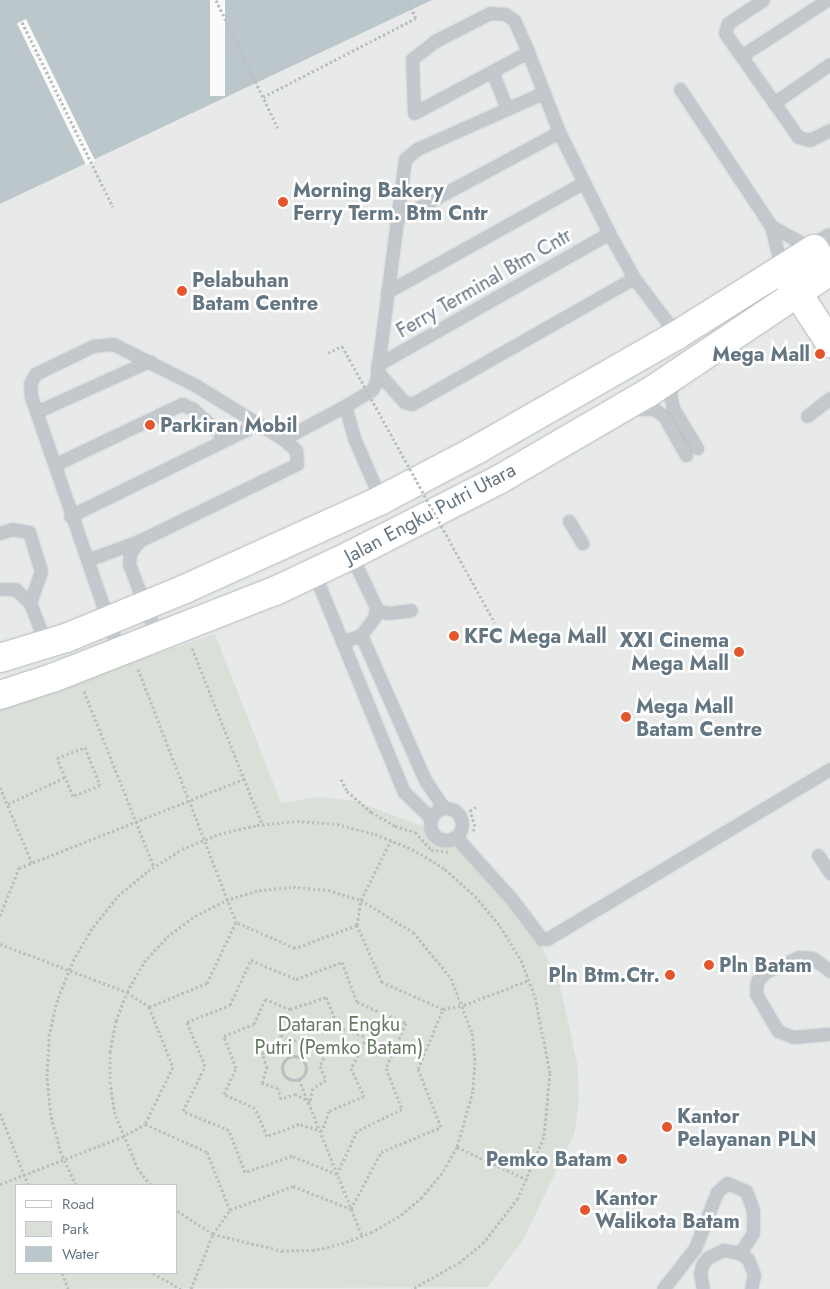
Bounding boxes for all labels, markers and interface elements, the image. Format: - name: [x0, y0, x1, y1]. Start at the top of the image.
- place label: Morning Bakery Ferry Term. Btm Cntr: [293, 178, 488, 225]
- marker: Morning Bakery Ferry Term. Btm Cntr: [277, 196, 289, 208]
- street label: Ferry Terminal Btm Cntr: [392, 223, 576, 343]
- place label: Pelabuhan Batam Centre: [192, 268, 318, 315]
- marker: Pelabuhan Batam Centre: [176, 285, 188, 297]
- place label: Mega Mall: [712, 342, 810, 366]
- marker: Mega Mall: [814, 348, 826, 360]
- place label: Parkiran Mobil: [160, 413, 297, 437]
- marker: Parkiran Mobil: [144, 419, 156, 431]
- street label: Jalan Engku Putri Utara: [340, 458, 520, 568]
- place label: KFC Mega Mall: [464, 624, 607, 648]
- place label: XXI Cinema Mega Mall: [619, 628, 729, 675]
- marker: KFC Mega Mall: [448, 630, 460, 642]
- marker: XXI Cinema Mega Mall: [733, 646, 745, 658]
- place label: Mega Mall Batam Centre: [636, 694, 762, 741]
- marker: Mega Mall Batam Centre: [620, 711, 632, 723]
- place label: Pln Batam: [719, 953, 812, 977]
- marker: Pln Batam: [703, 959, 715, 971]
- place label: Pln Btm.Ctr.: [548, 963, 660, 987]
- marker: Pln Btm.Ctr.: [664, 969, 676, 981]
- park label: Dataran Engku Putri (Pemko Batam): [255, 1013, 423, 1060]
- place label: Kantor Pelayanan PLN: [677, 1104, 816, 1151]
- marker: Kantor Pelayanan PLN: [661, 1121, 673, 1133]
- place label: Pemko Batam: [486, 1147, 612, 1171]
- marker: Pemko Batam: [616, 1153, 628, 1165]
- legend: [15, 1184, 178, 1274]
- place label: Kantor Walikota Batam: [595, 1186, 740, 1233]
- text: Road: [62, 1193, 94, 1215]
- marker: Kantor Walikota Batam: [579, 1204, 591, 1216]
- text: Park: [62, 1218, 89, 1240]
- text: Water: [62, 1243, 99, 1265]

